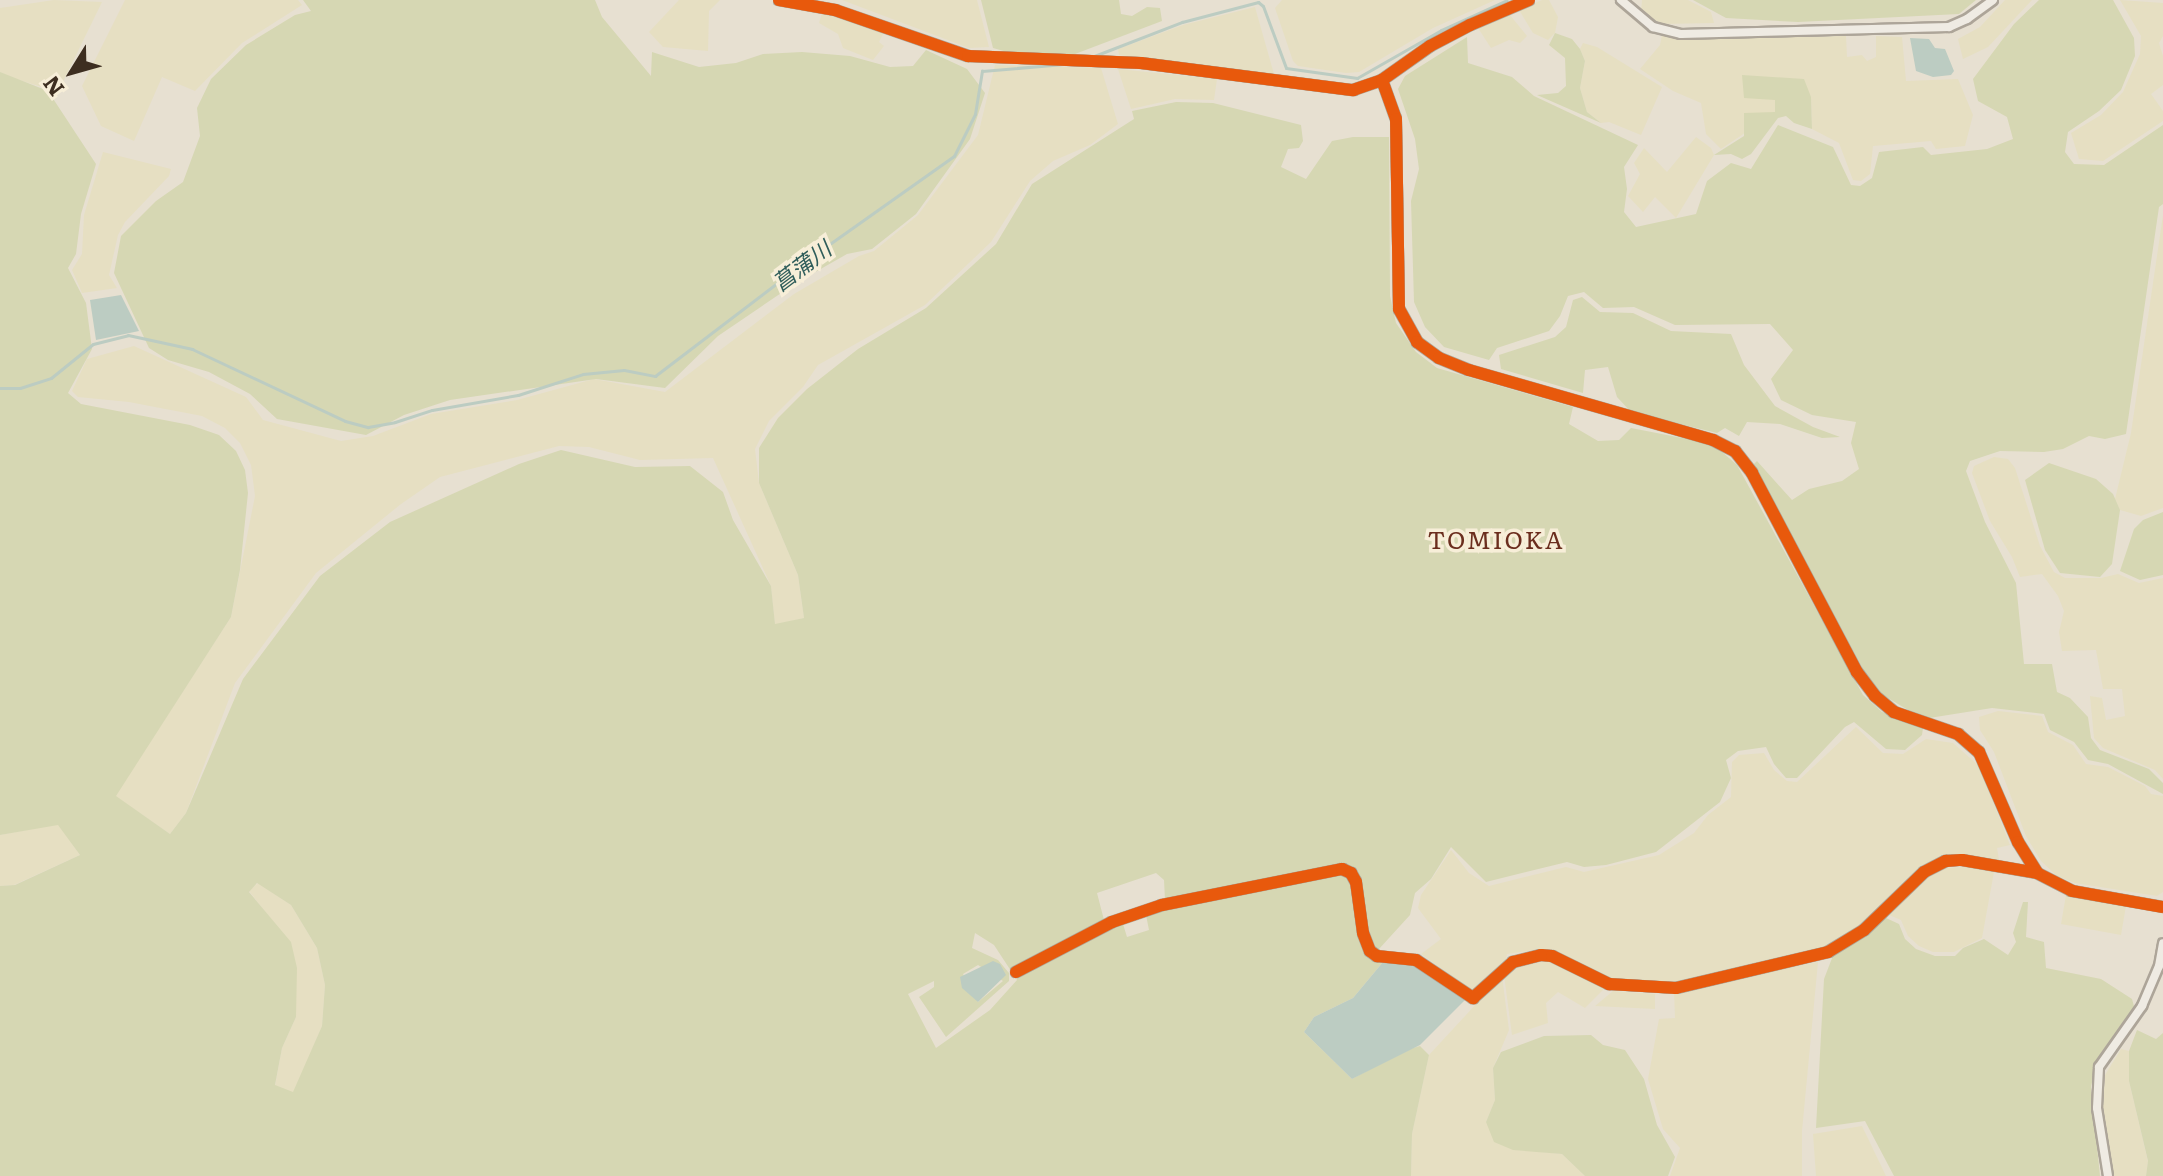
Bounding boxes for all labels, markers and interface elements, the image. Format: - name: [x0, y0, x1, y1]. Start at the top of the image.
- north arrow: [32, 32, 112, 112]
- text: N: [34, 69, 71, 104]
- water label: 菖蒲川: [767, 235, 835, 295]
- district label: TOMIOKA: [1427, 525, 1565, 553]

